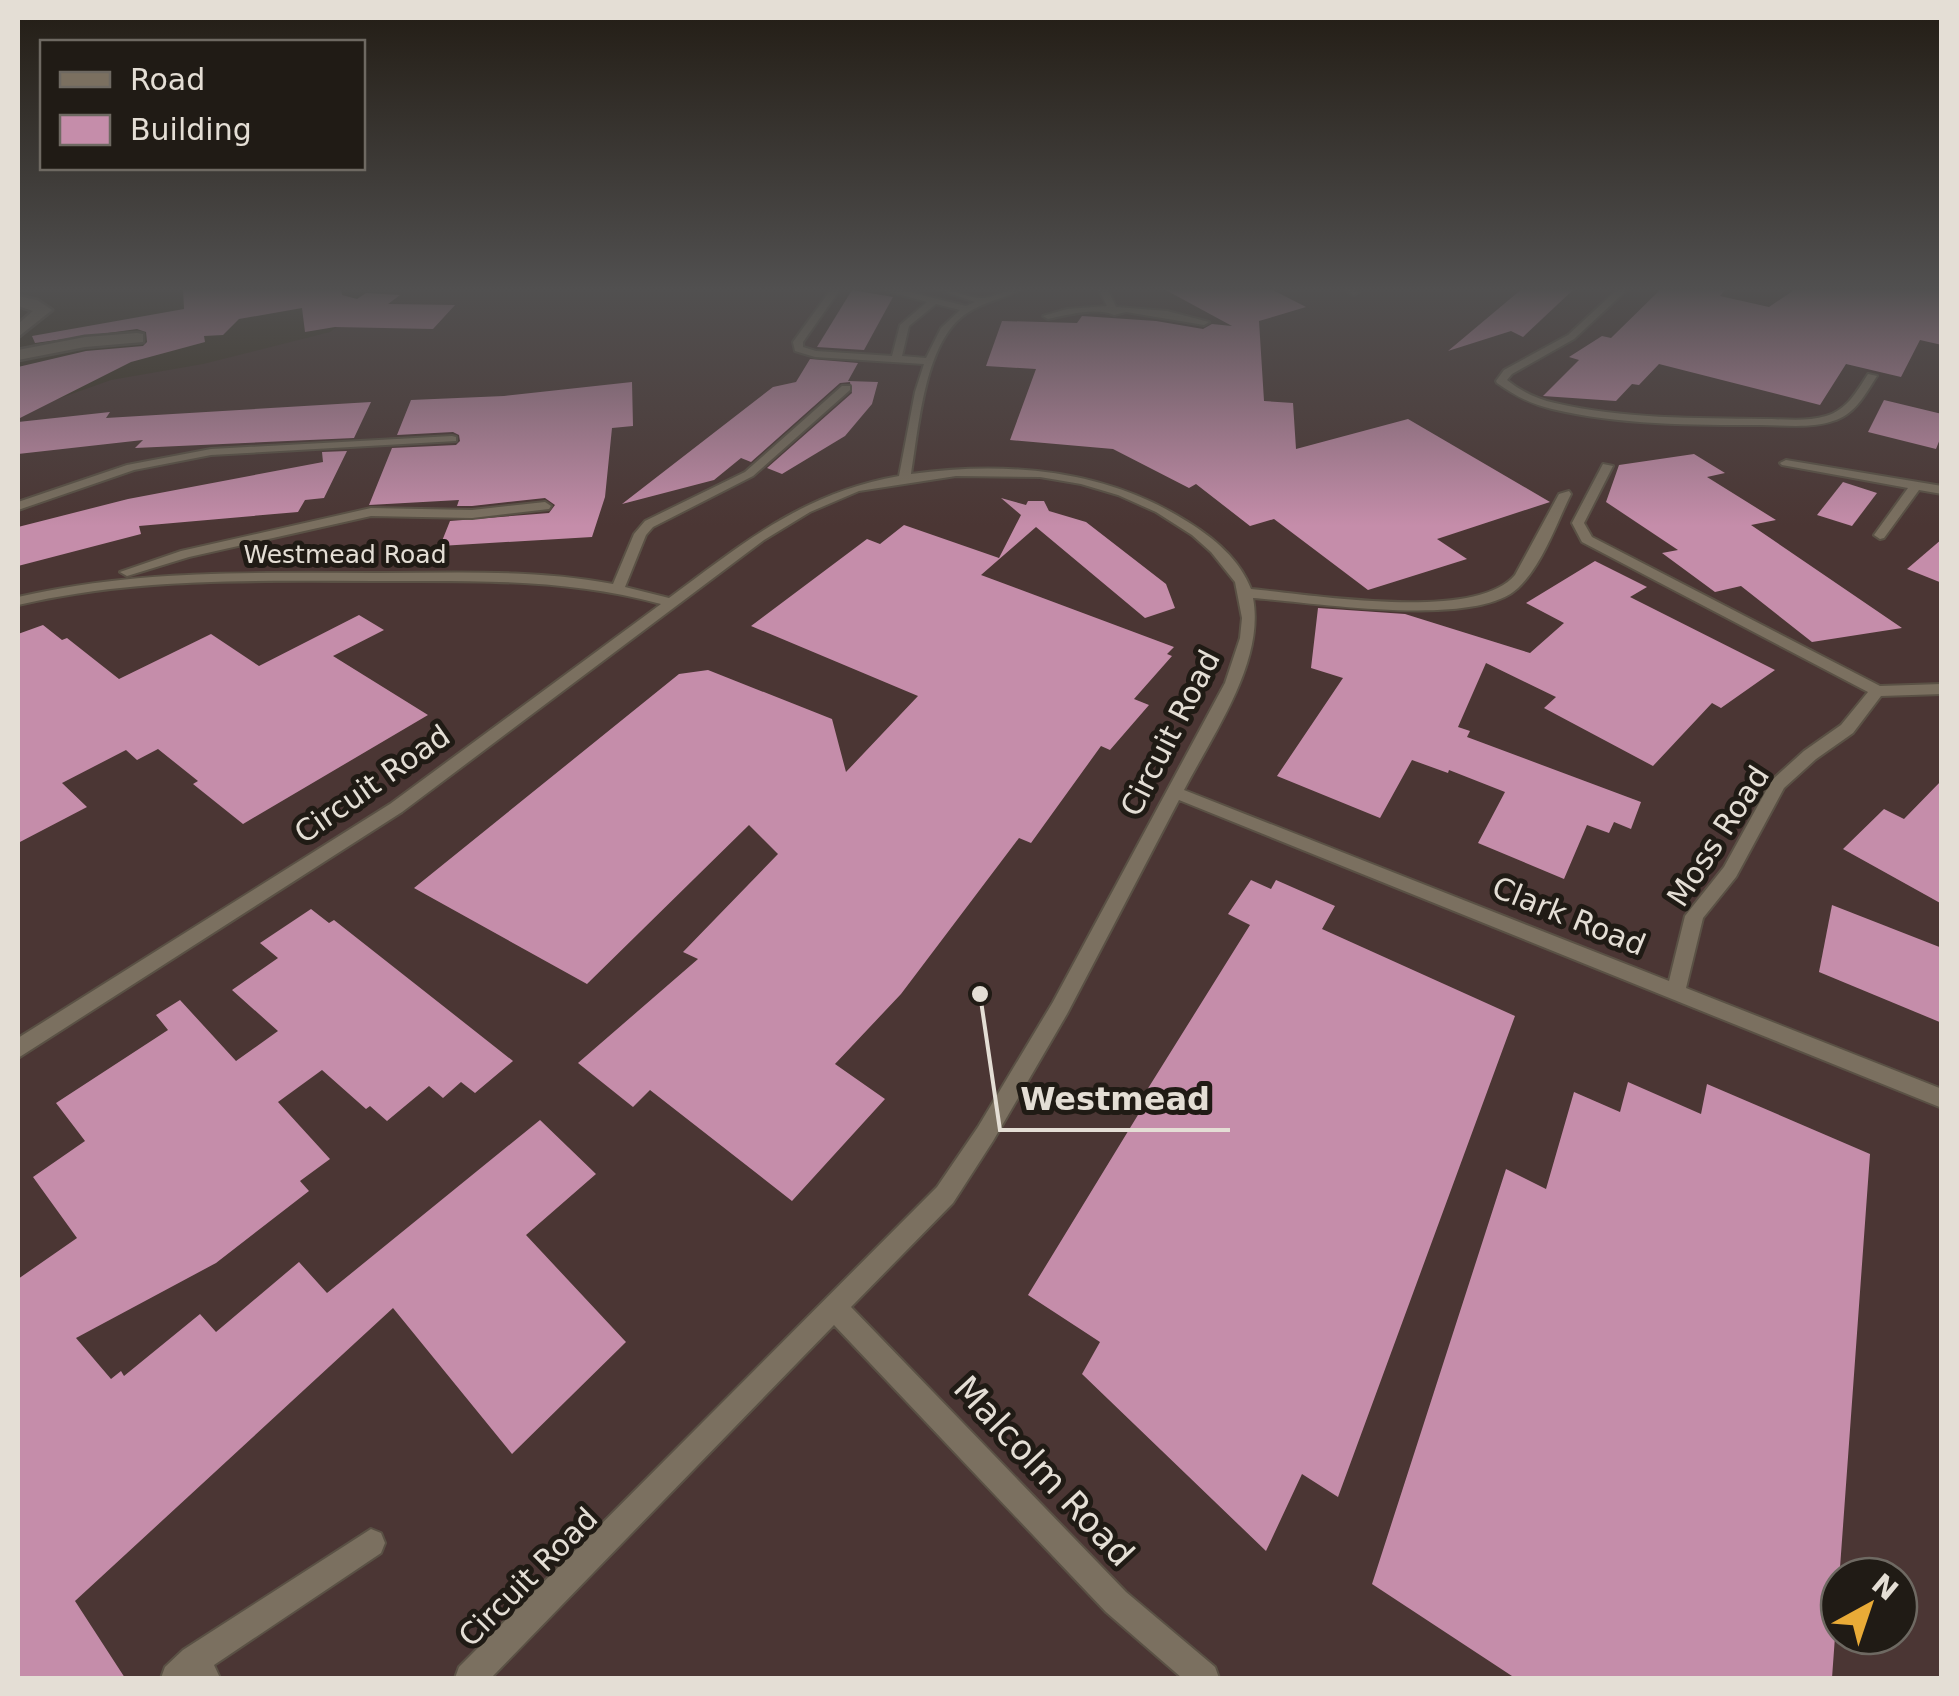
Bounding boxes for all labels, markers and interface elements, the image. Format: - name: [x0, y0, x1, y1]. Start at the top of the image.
- legend: [40, 40, 365, 170]
- text: Road: [130, 62, 205, 97]
- text: Building: [130, 112, 252, 147]
- street label: Westmead Road: [243, 540, 447, 569]
- street label: Circuit Road: [1113, 644, 1227, 822]
- street label: Circuit Road: [288, 718, 456, 850]
- street label: Moss Road: [1660, 759, 1776, 913]
- street label: Clark Road: [1487, 869, 1651, 963]
- callout: Westmead: [1000, 1068, 1230, 1130]
- text: Westmead: [1020, 1080, 1210, 1118]
- street label: Malcolm Road: [946, 1368, 1142, 1574]
- street label: Circuit Road: [451, 1500, 605, 1654]
- north arrow: [1819, 1556, 1919, 1656]
- text: N: [1865, 1567, 1904, 1607]

